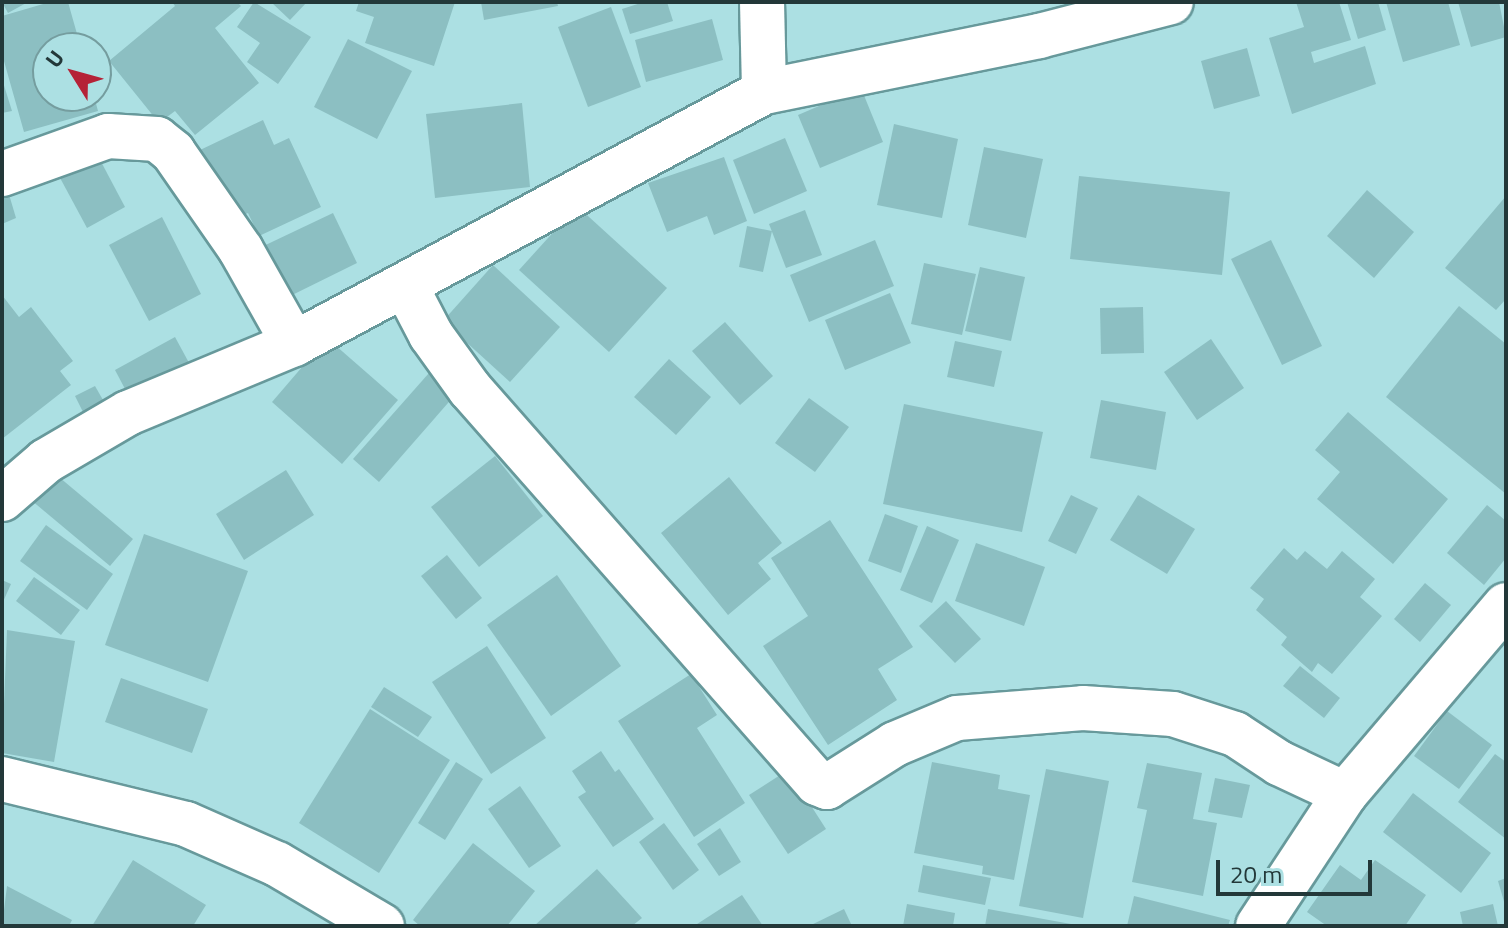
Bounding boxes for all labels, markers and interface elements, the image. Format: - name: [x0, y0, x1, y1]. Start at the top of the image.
- north arrow: [32, 32, 112, 112]
- text: U: [37, 43, 72, 75]
- scale bar: [1220, 844, 1376, 894]
- text: 20 m: [1230, 856, 1282, 892]

